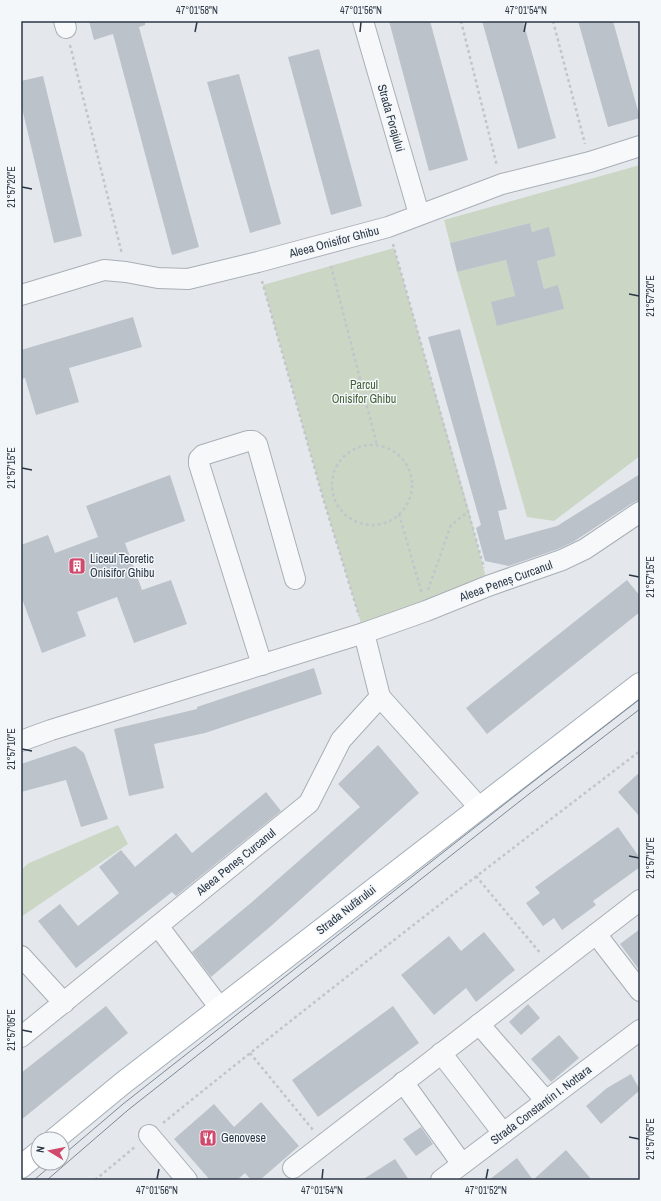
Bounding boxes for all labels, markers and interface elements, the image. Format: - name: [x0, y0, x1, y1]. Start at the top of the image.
- text: 47°01'58"N: [176, 4, 218, 17]
- text: 47°01'56"N: [340, 4, 382, 17]
- text: 47°01'54"N: [505, 4, 547, 17]
- street label: Strada Forajului: [374, 82, 408, 154]
- text: 21°57'20"E: [5, 166, 18, 208]
- street label: Aleea Onisifor Ghibu: [286, 222, 381, 262]
- text: 21°57'20"E: [644, 275, 657, 317]
- park label: Parcul Onisifor Ghibu: [332, 377, 396, 407]
- text: 21°57'15"E: [5, 447, 18, 489]
- place label: Liceul Teoretic Onisifor Ghibu: [90, 551, 155, 581]
- building icon: Liceul Teoretic Onisifor Ghibu: [67, 556, 87, 576]
- text: 21°57'15"E: [644, 556, 657, 598]
- street label: Aleea Peneș Curcanul: [456, 557, 555, 606]
- text: 21°57'10"E: [5, 728, 18, 770]
- street label: Aleea Peneș Curcanul: [192, 825, 279, 900]
- text: 21°57'10"E: [644, 837, 657, 879]
- street label: Strada Nufărului: [313, 882, 379, 938]
- text: 21°57'05"E: [5, 1009, 18, 1051]
- street label: Strada Constantin I. Nottara: [487, 1061, 595, 1148]
- text: 21°57'05"E: [644, 1118, 657, 1160]
- restaurant icon: Genovese: [198, 1128, 218, 1148]
- place label: Genovese: [221, 1130, 266, 1146]
- north arrow: [30, 1131, 70, 1171]
- text: N: [33, 1145, 48, 1154]
- text: 47°01'56"N: [136, 1184, 178, 1197]
- text: 47°01'54"N: [301, 1184, 343, 1197]
- text: 47°01'52"N: [465, 1184, 507, 1197]

